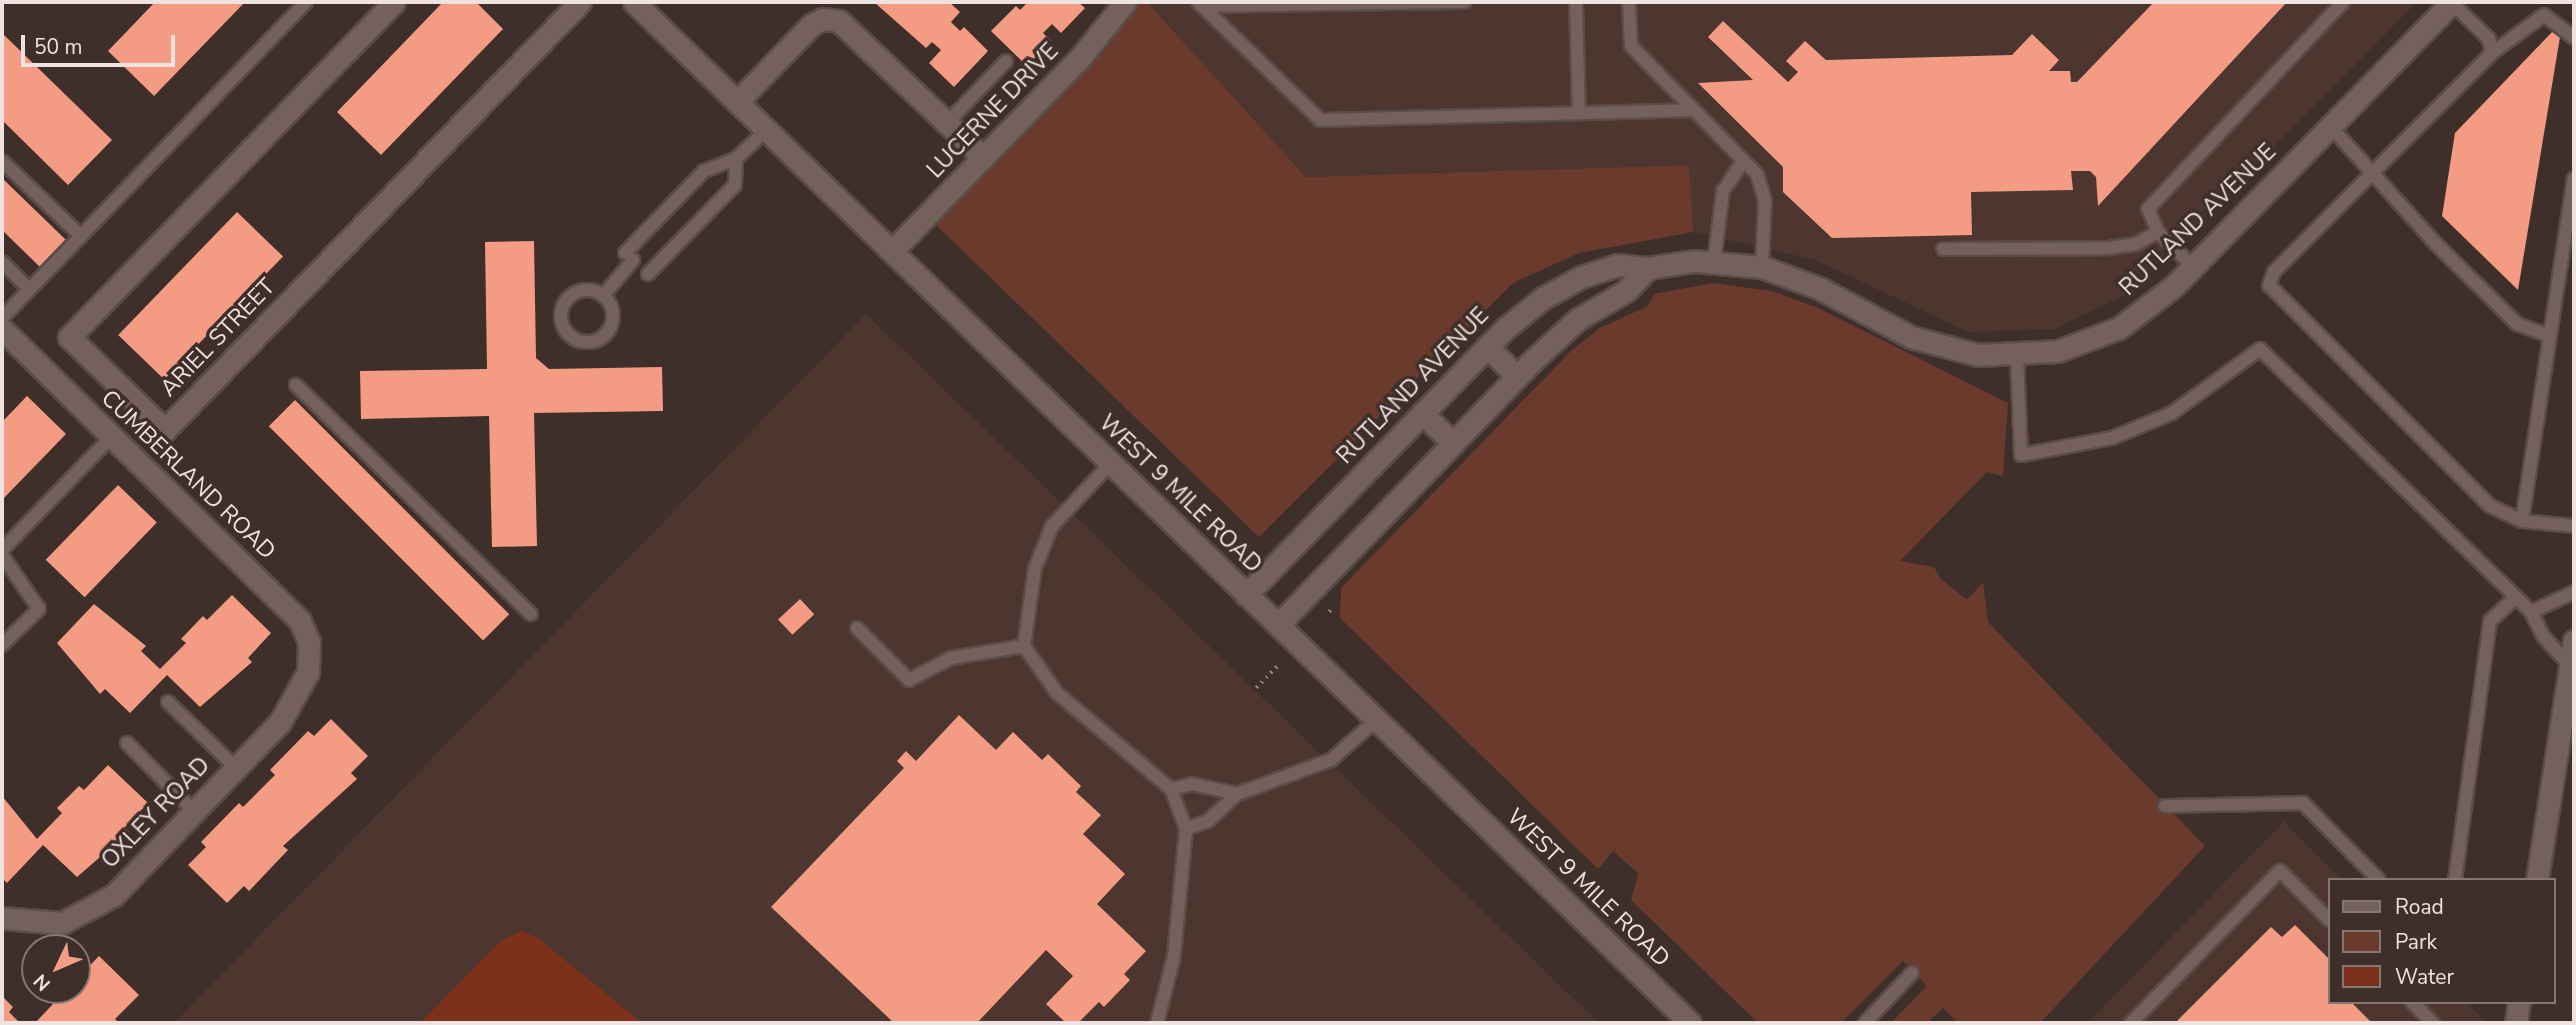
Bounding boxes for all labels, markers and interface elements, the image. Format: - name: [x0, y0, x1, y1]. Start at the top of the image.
- scale bar: [24, 21, 178, 65]
- text: 50 m: [34, 33, 83, 61]
- street label: LUCERNE DRIVE: [922, 38, 1064, 184]
- street label: RUTLAND AVENUE: [2114, 138, 2282, 302]
- street label: ARIEL STREET: [155, 273, 281, 403]
- street label: RUTLAND AVENUE: [1331, 302, 1495, 470]
- street label: CUMBERLAND ROAD: [95, 385, 281, 565]
- street label: WEST 9 MILE ROAD: [1093, 409, 1267, 579]
- street label: OXLEY ROAD: [96, 752, 216, 874]
- street label: WEST 9 MILE ROAD: [1501, 803, 1675, 973]
- legend: [2328, 878, 2555, 1004]
- text: Road: [2395, 893, 2444, 921]
- text: Park: [2395, 928, 2437, 956]
- north arrow: [21, 934, 91, 1004]
- text: Water: [2395, 963, 2454, 991]
- text: N: [28, 968, 57, 996]

